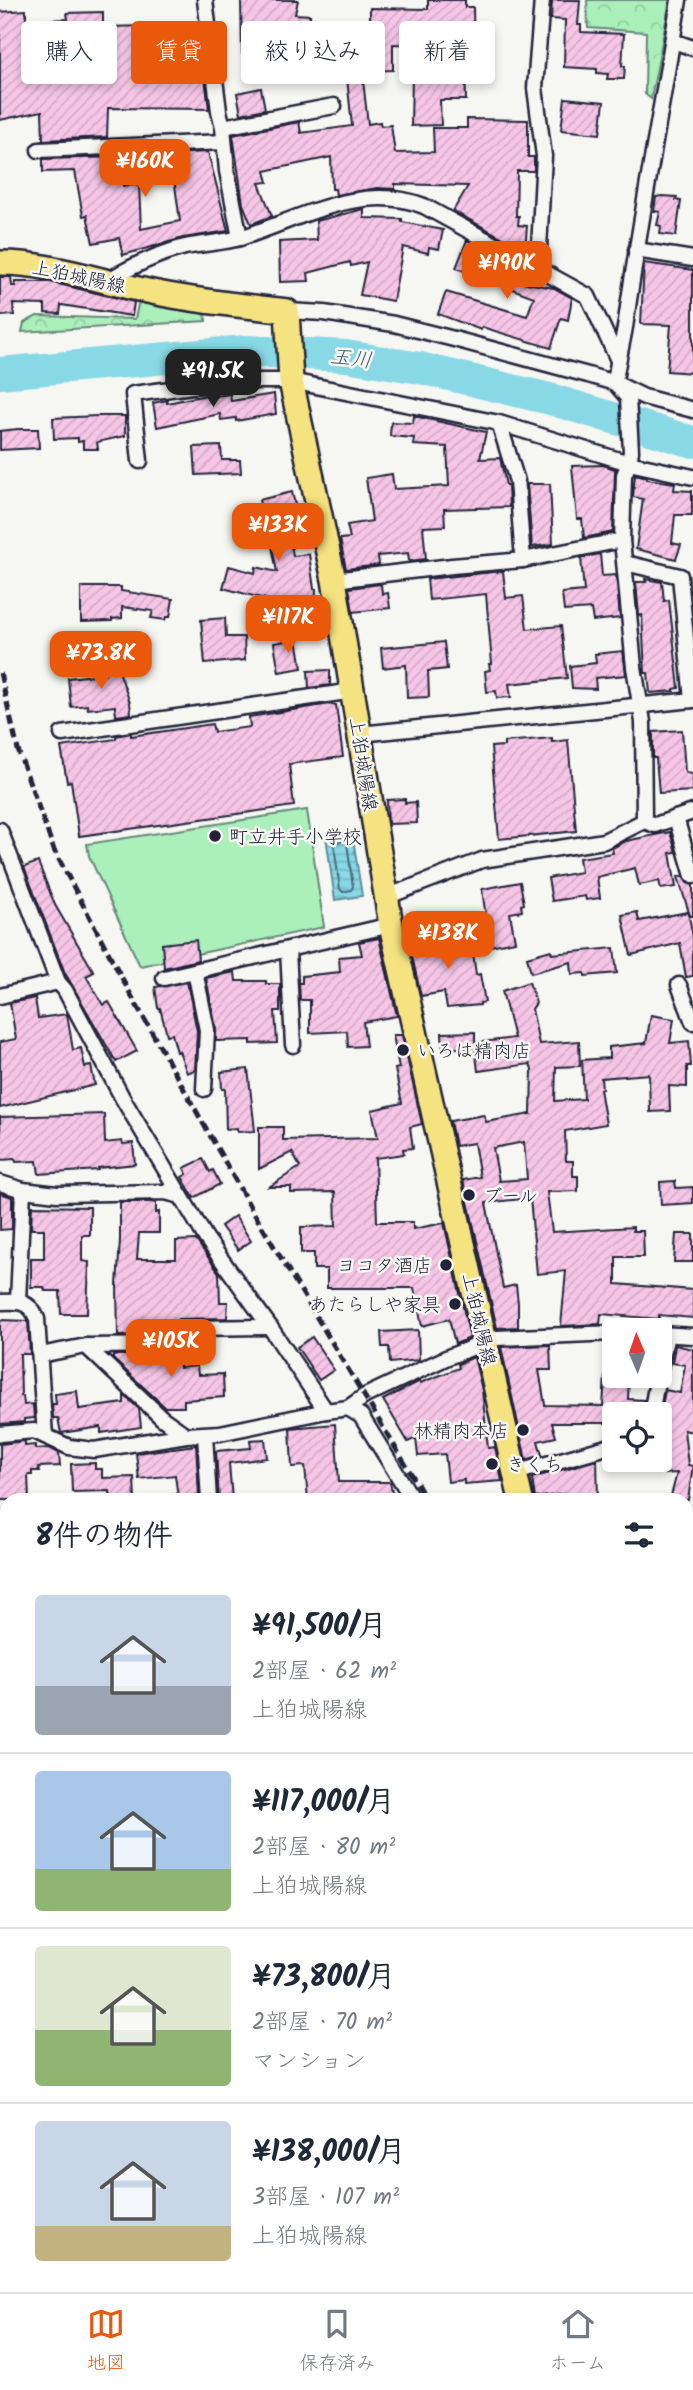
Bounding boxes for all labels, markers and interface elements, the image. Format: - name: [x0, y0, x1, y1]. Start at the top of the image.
- chip: 購入: [21, 21, 117, 84]
- chip: 賃貸: [131, 21, 227, 84]
- chip: 絞り込み: [241, 21, 385, 84]
- chip: 新着: [399, 21, 495, 84]
- pin: ¥160K: [96, 140, 194, 199]
- text: ¥160K: [115, 144, 175, 180]
- pin: ¥190K: [458, 242, 556, 301]
- text: ¥190K: [478, 246, 536, 282]
- street label: 上狛城陽線: [29, 253, 128, 303]
- water label: 玉川: [328, 341, 374, 378]
- pin: ¥91.5K: [156, 350, 270, 409]
- text: ¥91.5K: [181, 354, 245, 390]
- pin: ¥133K: [229, 504, 327, 563]
- text: ¥133K: [248, 508, 308, 544]
- pin: ¥117K: [239, 596, 337, 655]
- text: ¥117K: [262, 600, 314, 636]
- pin: ¥73.8K: [44, 632, 158, 691]
- text: ¥73.8K: [66, 636, 136, 672]
- street label: 上狛城陽線: [340, 715, 384, 814]
- place label: 町立井手小学校: [229, 823, 362, 853]
- marker: 町立井手小学校: [207, 828, 223, 844]
- pin: ¥138K: [399, 912, 497, 971]
- text: ¥138K: [417, 916, 479, 952]
- place label: いろは精肉店: [417, 1037, 531, 1067]
- marker: いろは精肉店: [395, 1042, 411, 1058]
- place label: ブール: [483, 1182, 538, 1212]
- marker: ブール: [461, 1187, 477, 1203]
- place label: ヨコタ酒店: [337, 1252, 432, 1282]
- marker: ヨコタ酒店: [438, 1257, 454, 1273]
- street label: 上狛城陽線: [453, 1270, 503, 1369]
- place label: あたらしや家具: [308, 1291, 441, 1321]
- marker: あたらしや家具: [447, 1296, 463, 1312]
- north arrow: [602, 1318, 672, 1388]
- map controls: [602, 1318, 672, 1472]
- pin: ¥105K: [122, 1320, 220, 1379]
- text: ¥105K: [142, 1324, 200, 1360]
- button: locate: [602, 1402, 672, 1472]
- place label: 林精肉本店: [414, 1417, 509, 1447]
- marker: 林精肉本店: [515, 1422, 531, 1438]
- place label: きくち: [506, 1451, 563, 1481]
- marker: きくち: [484, 1456, 500, 1472]
- text: 8件の物件: [35, 1513, 173, 1561]
- icon: filters: [620, 1516, 658, 1554]
- text: ¥91,500/月: [252, 1603, 387, 1651]
- icon: home: [91, 1623, 175, 1707]
- text: 2部屋 · 62 m²: [252, 1654, 396, 1690]
- text: 上狛城陽線: [252, 1693, 367, 1729]
- text: ¥117,000/月: [252, 1779, 395, 1827]
- icon: home: [91, 1799, 175, 1883]
- text: 2部屋 · 80 m²: [252, 1830, 395, 1866]
- text: 上狛城陽線: [252, 1869, 367, 1905]
- text: ¥73,800/月: [252, 1954, 396, 2002]
- icon: home: [91, 1974, 175, 2058]
- text: 2部屋 · 70 m²: [252, 2005, 392, 2041]
- text: マンション: [252, 2044, 366, 2080]
- text: ¥138,000/月: [252, 2129, 406, 2177]
- icon: home: [91, 2149, 175, 2233]
- text: 3部屋 · 107 m²: [252, 2180, 399, 2216]
- text: 上狛城陽線: [252, 2219, 367, 2255]
- tab: 地図: [87, 2305, 125, 2379]
- tab: 保存済み: [299, 2305, 375, 2379]
- tab: ホーム: [550, 2305, 606, 2379]

